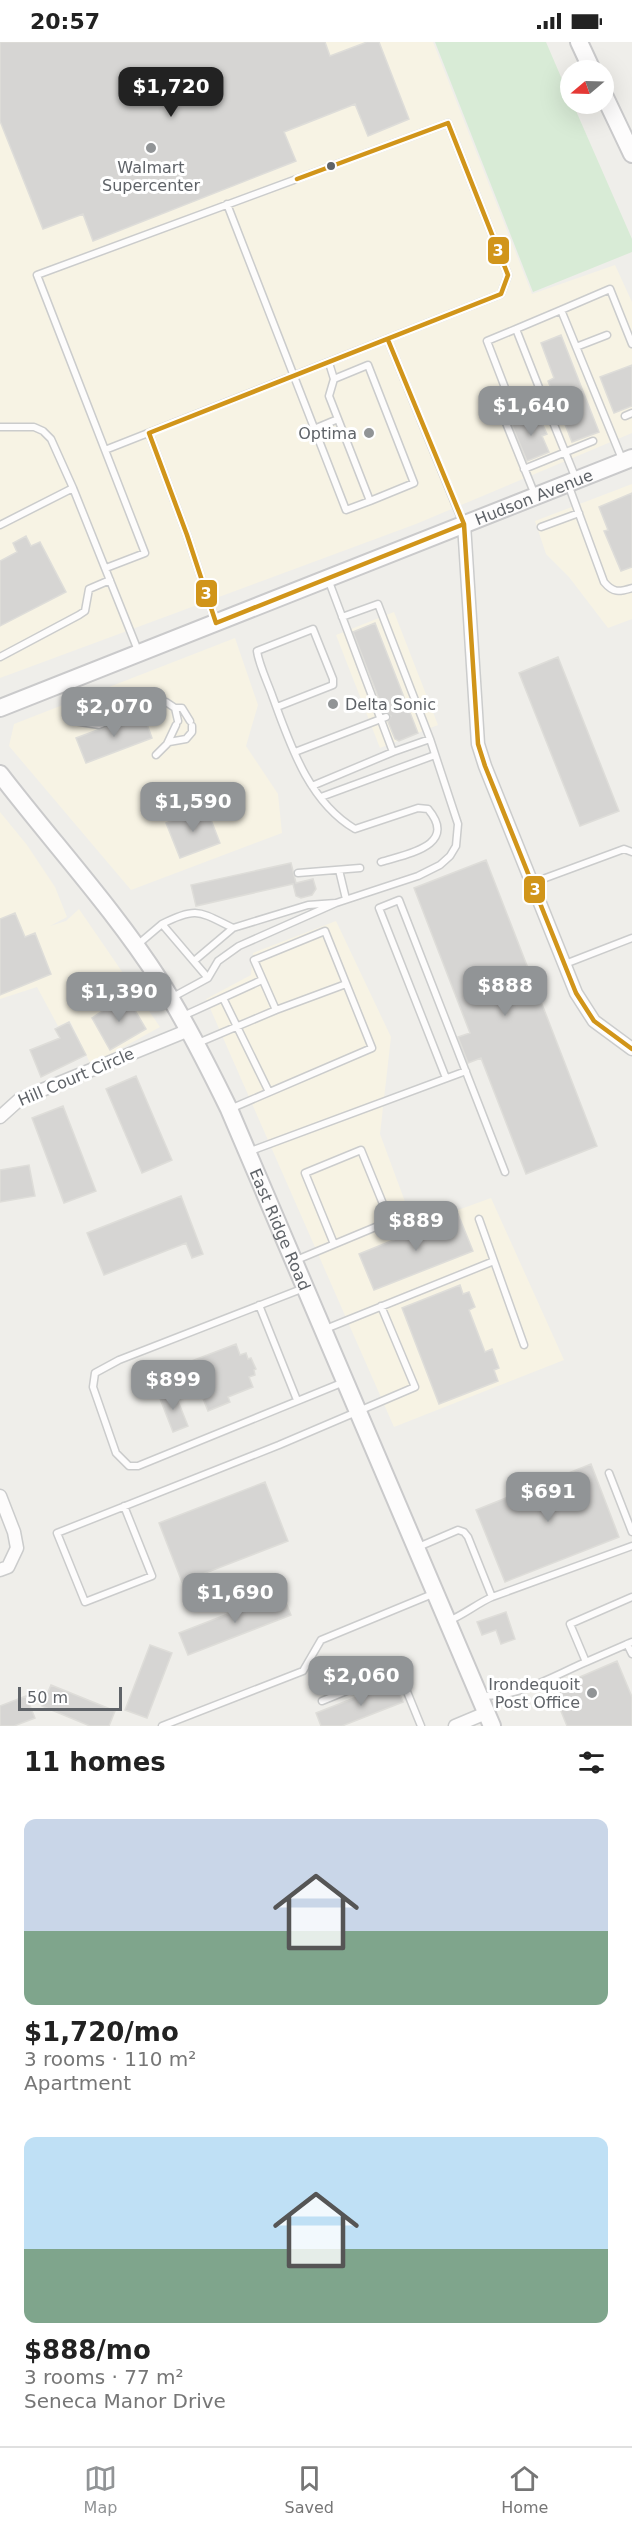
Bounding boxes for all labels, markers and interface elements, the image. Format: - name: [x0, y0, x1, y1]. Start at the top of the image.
- text: 20:57: [30, 9, 100, 34]
- north arrow: [560, 60, 614, 114]
- map controls: [560, 60, 614, 114]
- pin: $1,720: [122, 67, 220, 118]
- text: $1,720: [132, 74, 210, 98]
- marker: Walmart Supercenter: [144, 141, 158, 155]
- place label: Walmart Supercenter: [102, 158, 200, 195]
- unlabelled marker: [325, 160, 337, 172]
- line badge: 3: [487, 236, 510, 265]
- text: 3: [492, 241, 504, 260]
- pin: $1,640: [482, 386, 580, 437]
- text: $1,640: [492, 393, 570, 417]
- place label: Optima: [298, 424, 357, 443]
- marker: Optima: [362, 426, 376, 440]
- street label: Hudson Avenue: [472, 465, 595, 529]
- line badge: 3: [195, 579, 218, 608]
- text: 3: [200, 584, 212, 603]
- pin: $2,070: [65, 687, 163, 738]
- text: $2,070: [75, 694, 153, 718]
- place label: Delta Sonic: [345, 695, 436, 714]
- marker: Delta Sonic: [326, 697, 340, 711]
- pin: $1,590: [144, 782, 242, 833]
- text: $1,590: [154, 789, 232, 813]
- line badge: 3: [523, 875, 546, 904]
- text: 3: [529, 880, 541, 899]
- pin: $888: [469, 966, 541, 1017]
- pin: $1,390: [70, 972, 168, 1023]
- text: $888: [477, 973, 533, 997]
- text: $1,390: [80, 979, 158, 1003]
- street label: Hill Court Circle: [15, 1044, 137, 1110]
- street label: East Ridge Road: [246, 1165, 315, 1293]
- pin: $889: [380, 1201, 452, 1252]
- text: $889: [388, 1208, 444, 1232]
- pin: $899: [137, 1360, 209, 1411]
- text: $899: [145, 1367, 201, 1391]
- pin: $691: [512, 1472, 584, 1523]
- text: $691: [520, 1479, 576, 1503]
- pin: $1,690: [186, 1573, 284, 1624]
- text: $1,690: [196, 1580, 274, 1604]
- pin: $2,060: [312, 1656, 410, 1707]
- text: $2,060: [322, 1663, 400, 1687]
- place label: Irondequoit Post Office: [488, 1675, 580, 1712]
- scale bar: [18, 1684, 122, 1712]
- marker: Irondequoit Post Office: [585, 1686, 599, 1700]
- text: 50 m: [27, 1688, 68, 1707]
- icon: filters: [575, 1746, 608, 1779]
- text: 11 homes: [24, 1747, 166, 1777]
- icon: home: [262, 1858, 370, 1966]
- text: $1,720/mo: [24, 2017, 179, 2047]
- text: 3 rooms · 110 m²: [24, 2047, 196, 2071]
- text: Apartment: [24, 2071, 131, 2095]
- icon: home: [262, 2176, 370, 2284]
- text: $888/mo: [24, 2335, 151, 2365]
- text: 3 rooms · 77 m²: [24, 2365, 184, 2389]
- text: Seneca Manor Drive: [24, 2389, 226, 2413]
- tab: Map: [84, 2462, 117, 2517]
- tab: Saved: [285, 2462, 334, 2517]
- tab: Home: [501, 2462, 548, 2517]

